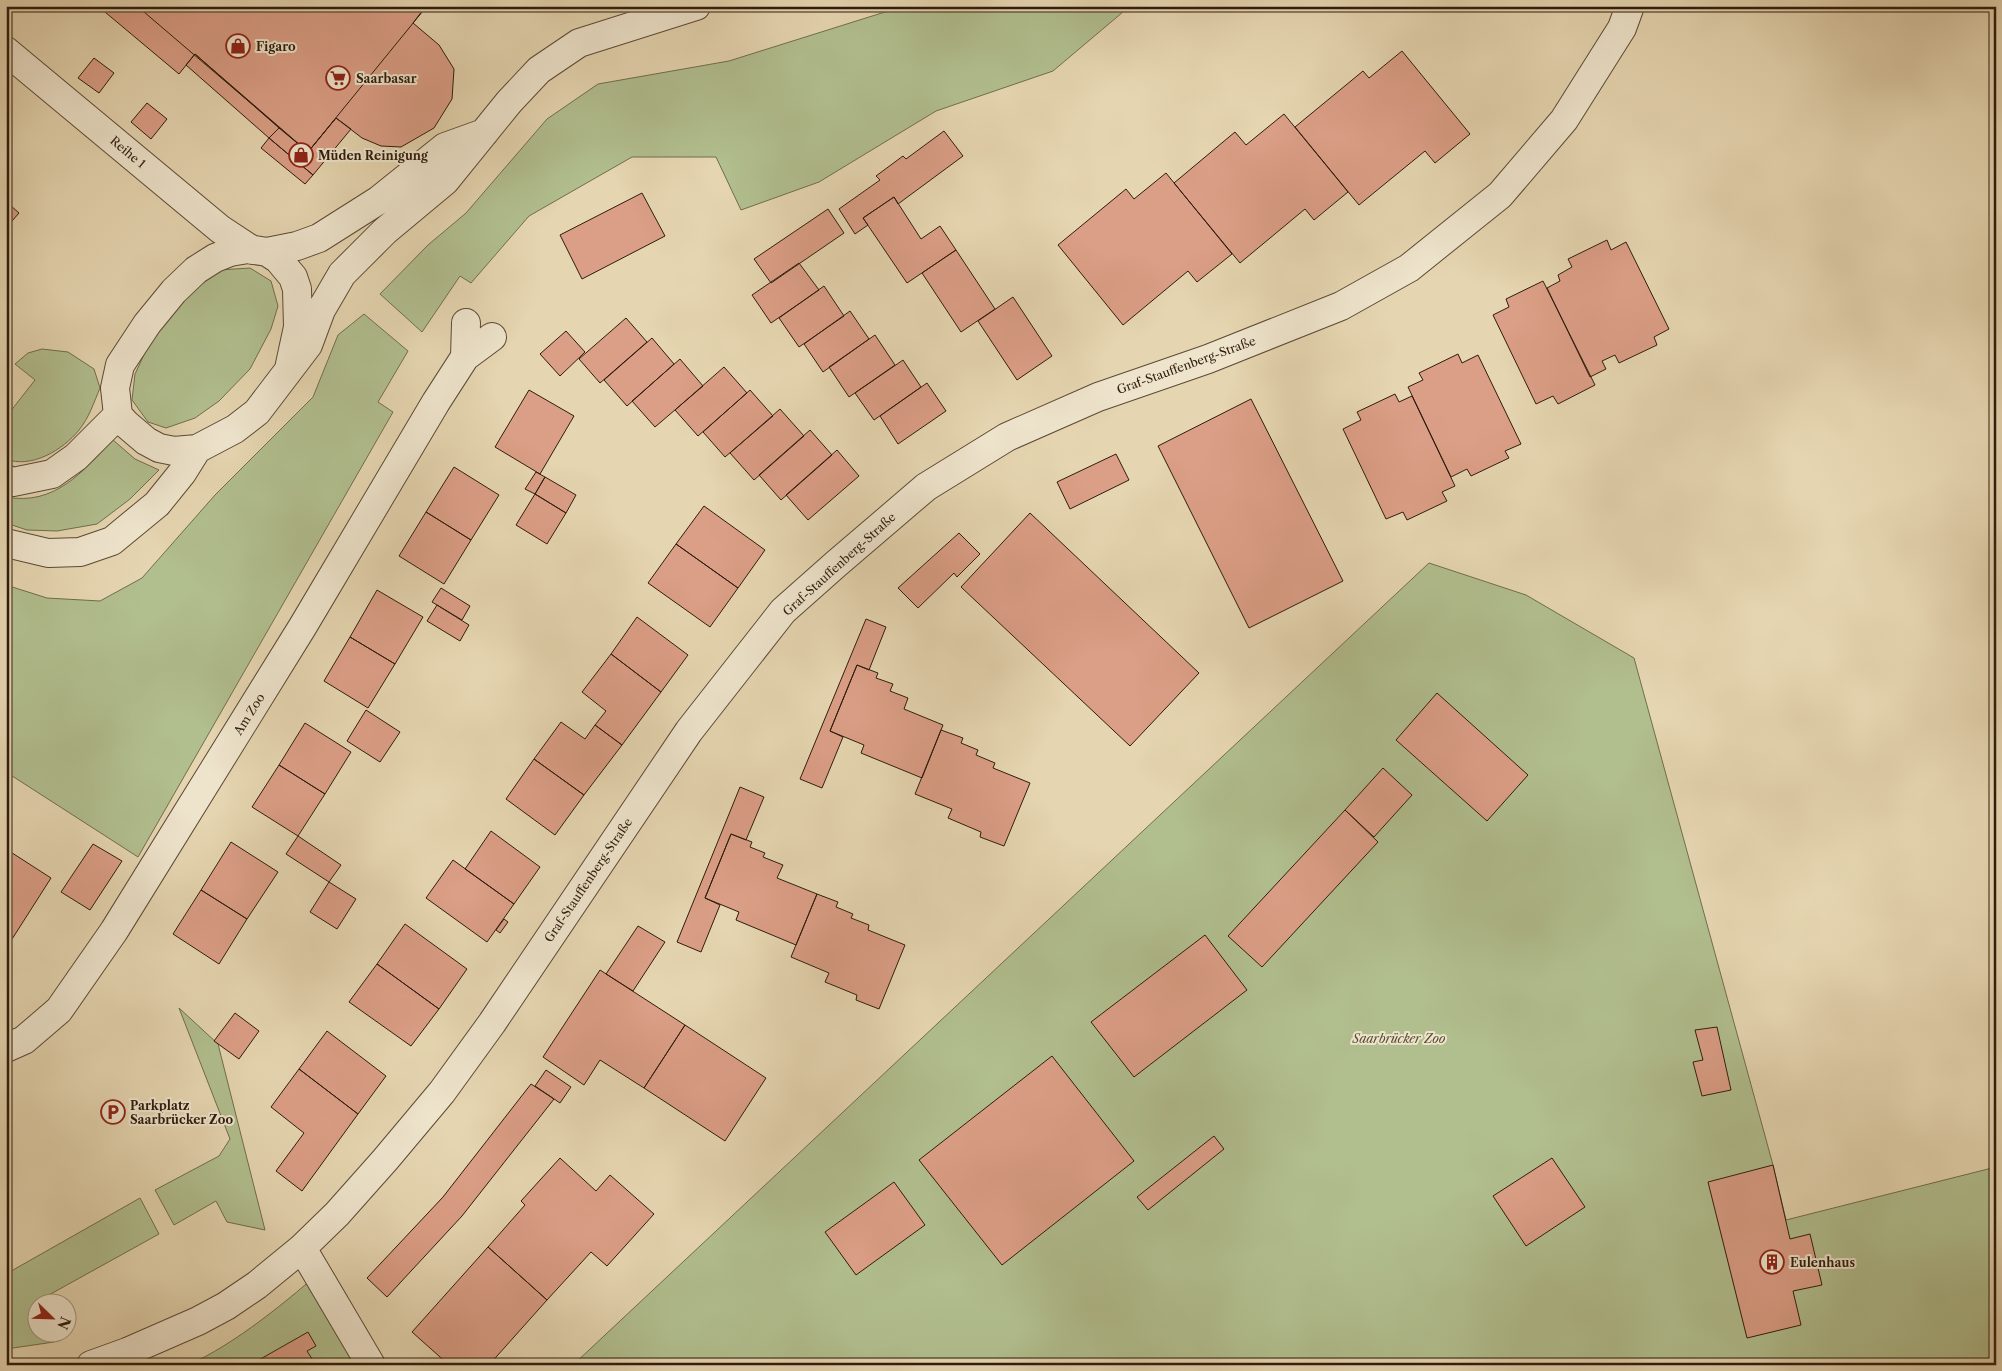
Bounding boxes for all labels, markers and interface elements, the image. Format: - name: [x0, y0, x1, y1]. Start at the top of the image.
- shop icon: Figaro: [225, 33, 251, 59]
- place label: Figaro: [256, 39, 296, 54]
- supermarket icon: Saarbasar: [325, 65, 351, 91]
- place label: Saarbasar: [356, 71, 417, 86]
- street label: Reihe 1: [107, 133, 149, 171]
- shop icon: Müden Reinigung: [288, 142, 314, 168]
- place label: Müden Reinigung: [318, 148, 429, 163]
- street label: Graf-Stauffenberg-Straße: [1115, 333, 1258, 397]
- street label: Graf-Stauffenberg-Straße: [779, 509, 899, 619]
- street label: Am Zoo: [230, 690, 268, 738]
- street label: Graf-Stauffenberg-Straße: [541, 815, 635, 945]
- park label: Saarbrücker Zoo: [1351, 1031, 1446, 1046]
- place label: Parkplatz Saarbrücker Zoo: [130, 1098, 233, 1127]
- parking icon: Parkplatz Saarbrücker Zoo: [100, 1099, 126, 1125]
- building icon: Eulenhaus: [1759, 1249, 1785, 1275]
- place label: Eulenhaus: [1790, 1255, 1855, 1270]
- north arrow: [28, 1294, 78, 1344]
- text: N: [53, 1314, 75, 1332]

